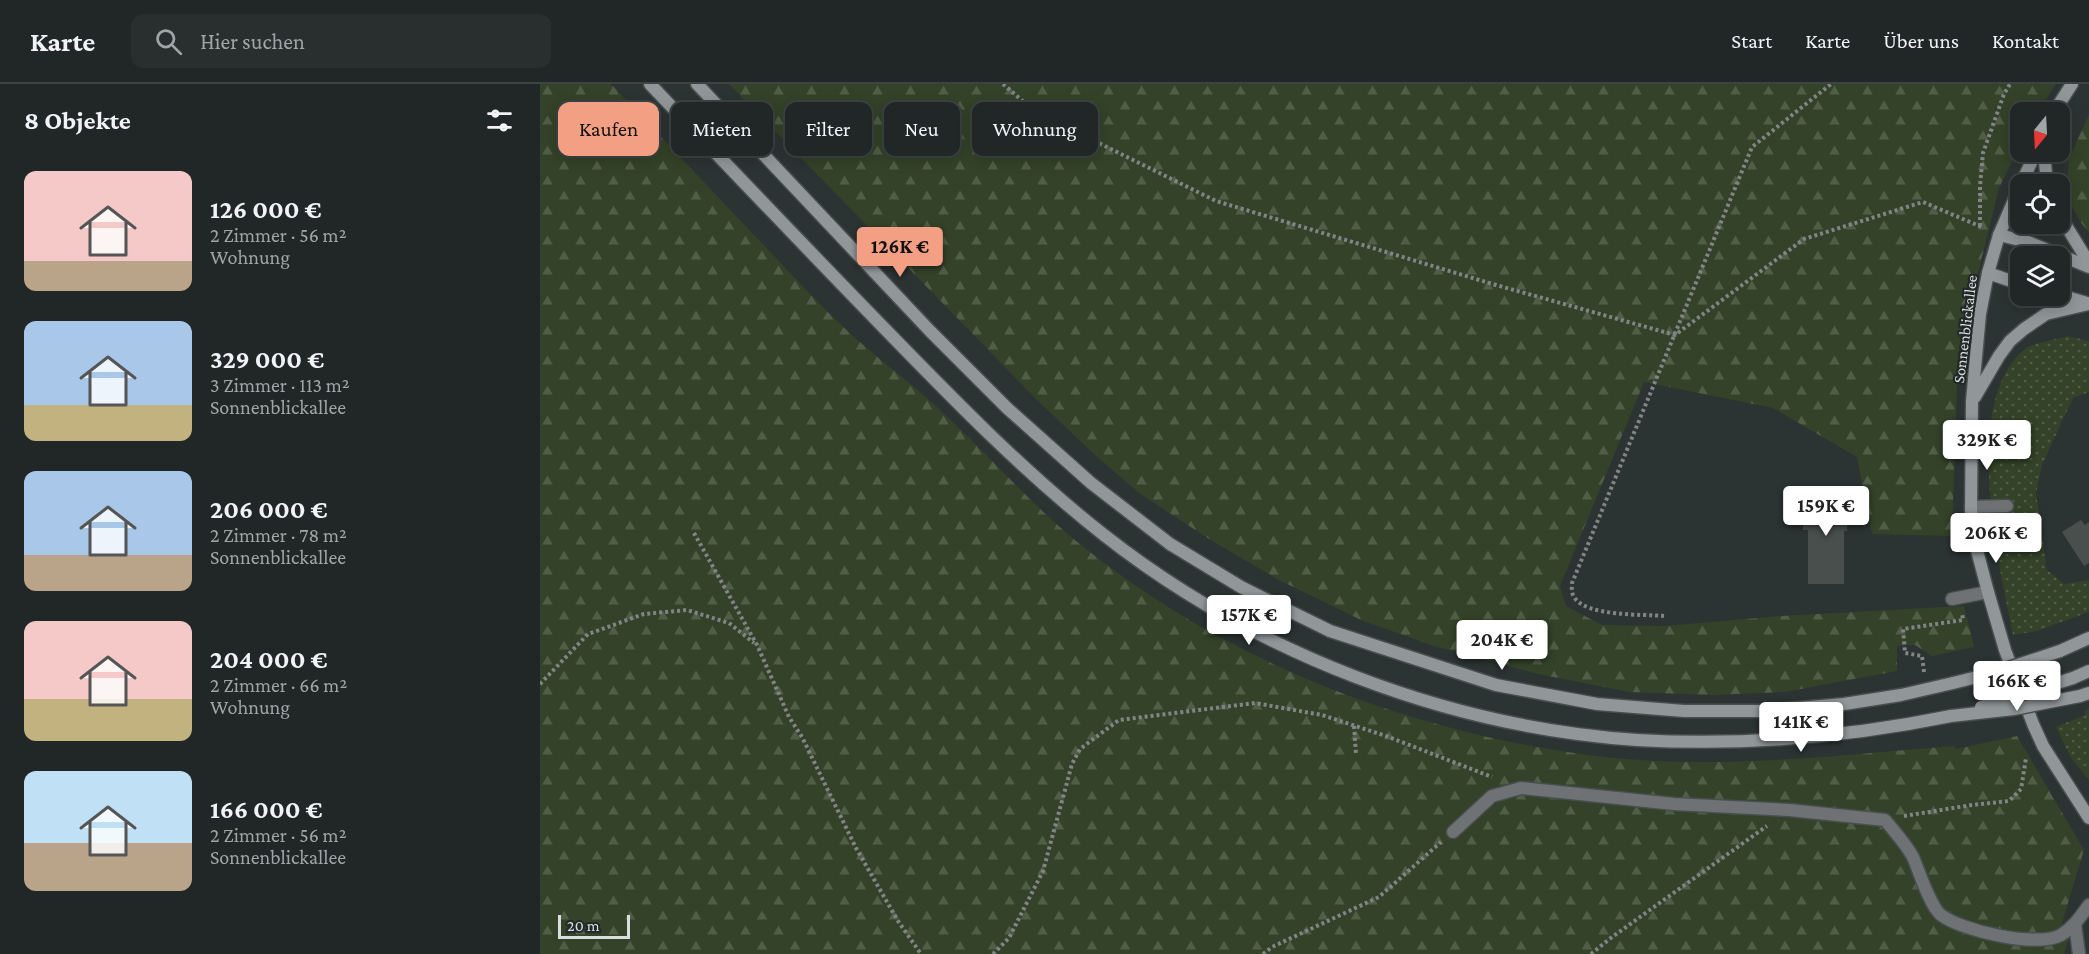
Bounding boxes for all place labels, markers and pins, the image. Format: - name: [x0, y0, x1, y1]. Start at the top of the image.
- pin: 126K €: [851, 227, 949, 278]
- pin: 329K €: [1938, 420, 2036, 471]
- pin: 159K €: [1777, 486, 1875, 537]
- pin: 206K €: [1947, 513, 2045, 564]
- pin: 157K €: [1200, 595, 1298, 646]
- pin: 204K €: [1453, 620, 1551, 671]
- pin: 166K €: [1968, 661, 2066, 712]
- pin: 141K €: [1752, 702, 1850, 753]

